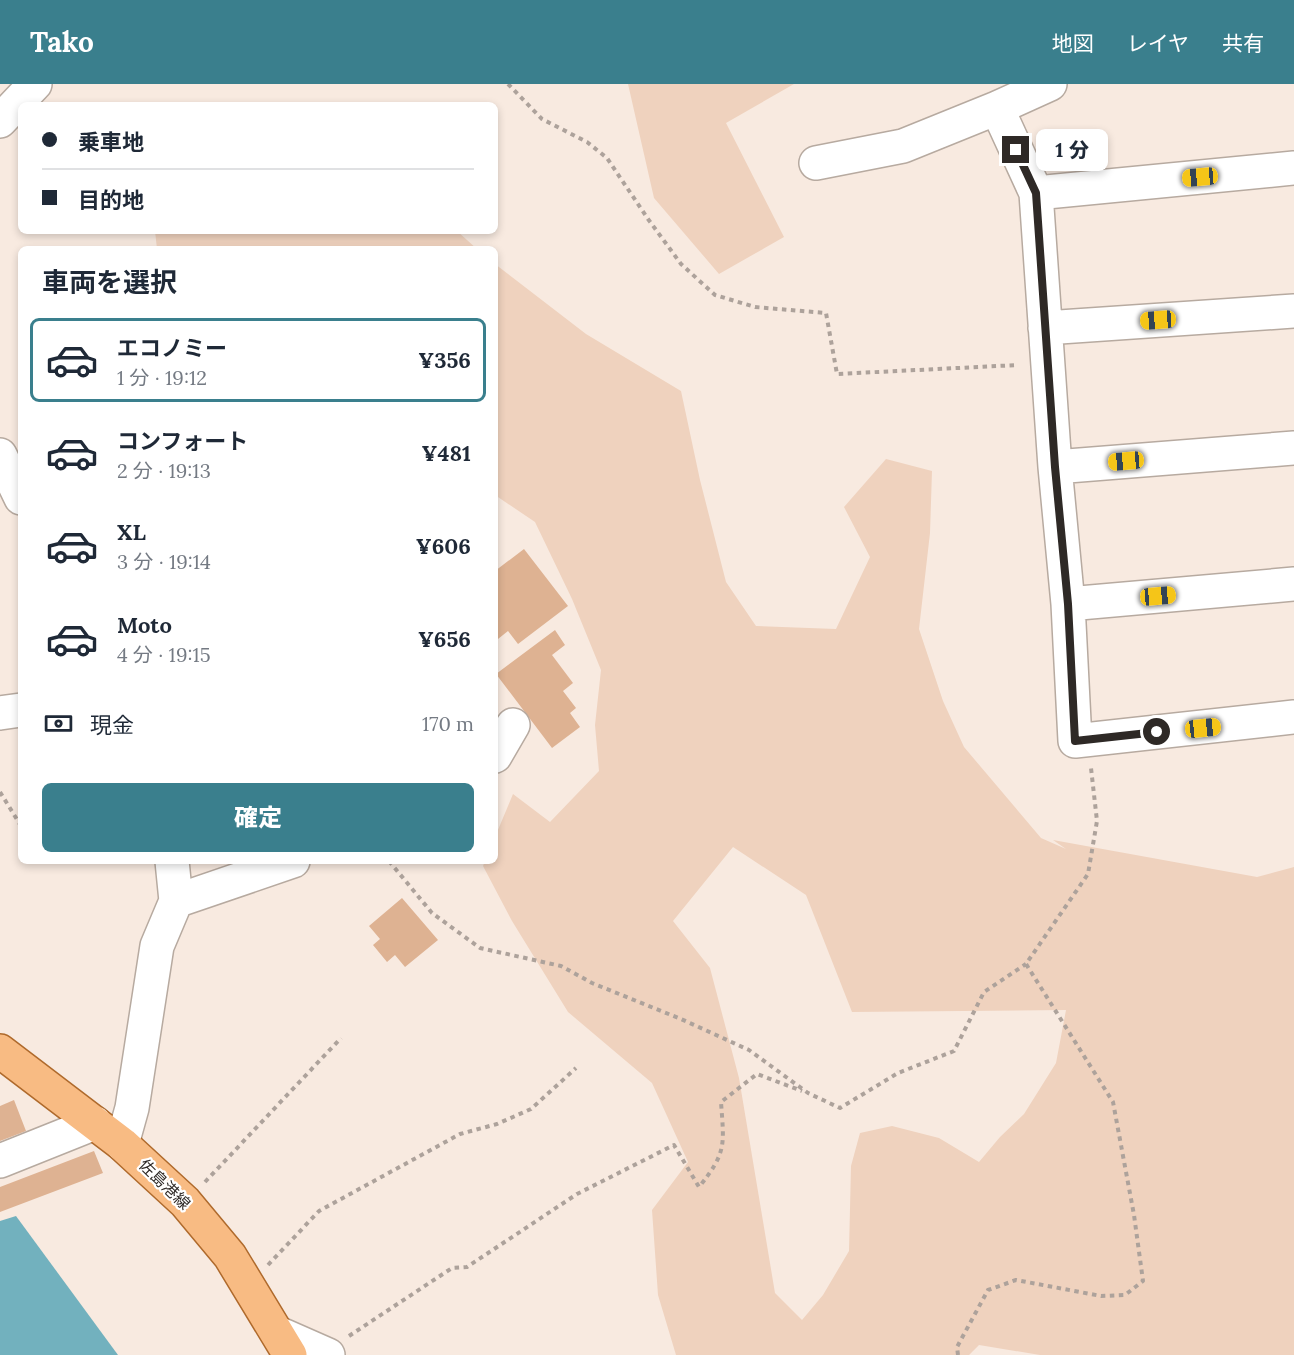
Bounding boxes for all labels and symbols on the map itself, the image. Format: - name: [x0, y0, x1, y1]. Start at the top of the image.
- callout: 1 分: [1037, 129, 1109, 171]
- route end: [1002, 136, 1029, 163]
- car: [1181, 166, 1219, 188]
- car: [1139, 310, 1177, 330]
- car: [1107, 450, 1145, 472]
- car: [1139, 585, 1177, 607]
- car: [1184, 717, 1222, 739]
- route start: [1143, 718, 1170, 745]
- street label: 佐島港線: [135, 1155, 195, 1213]

